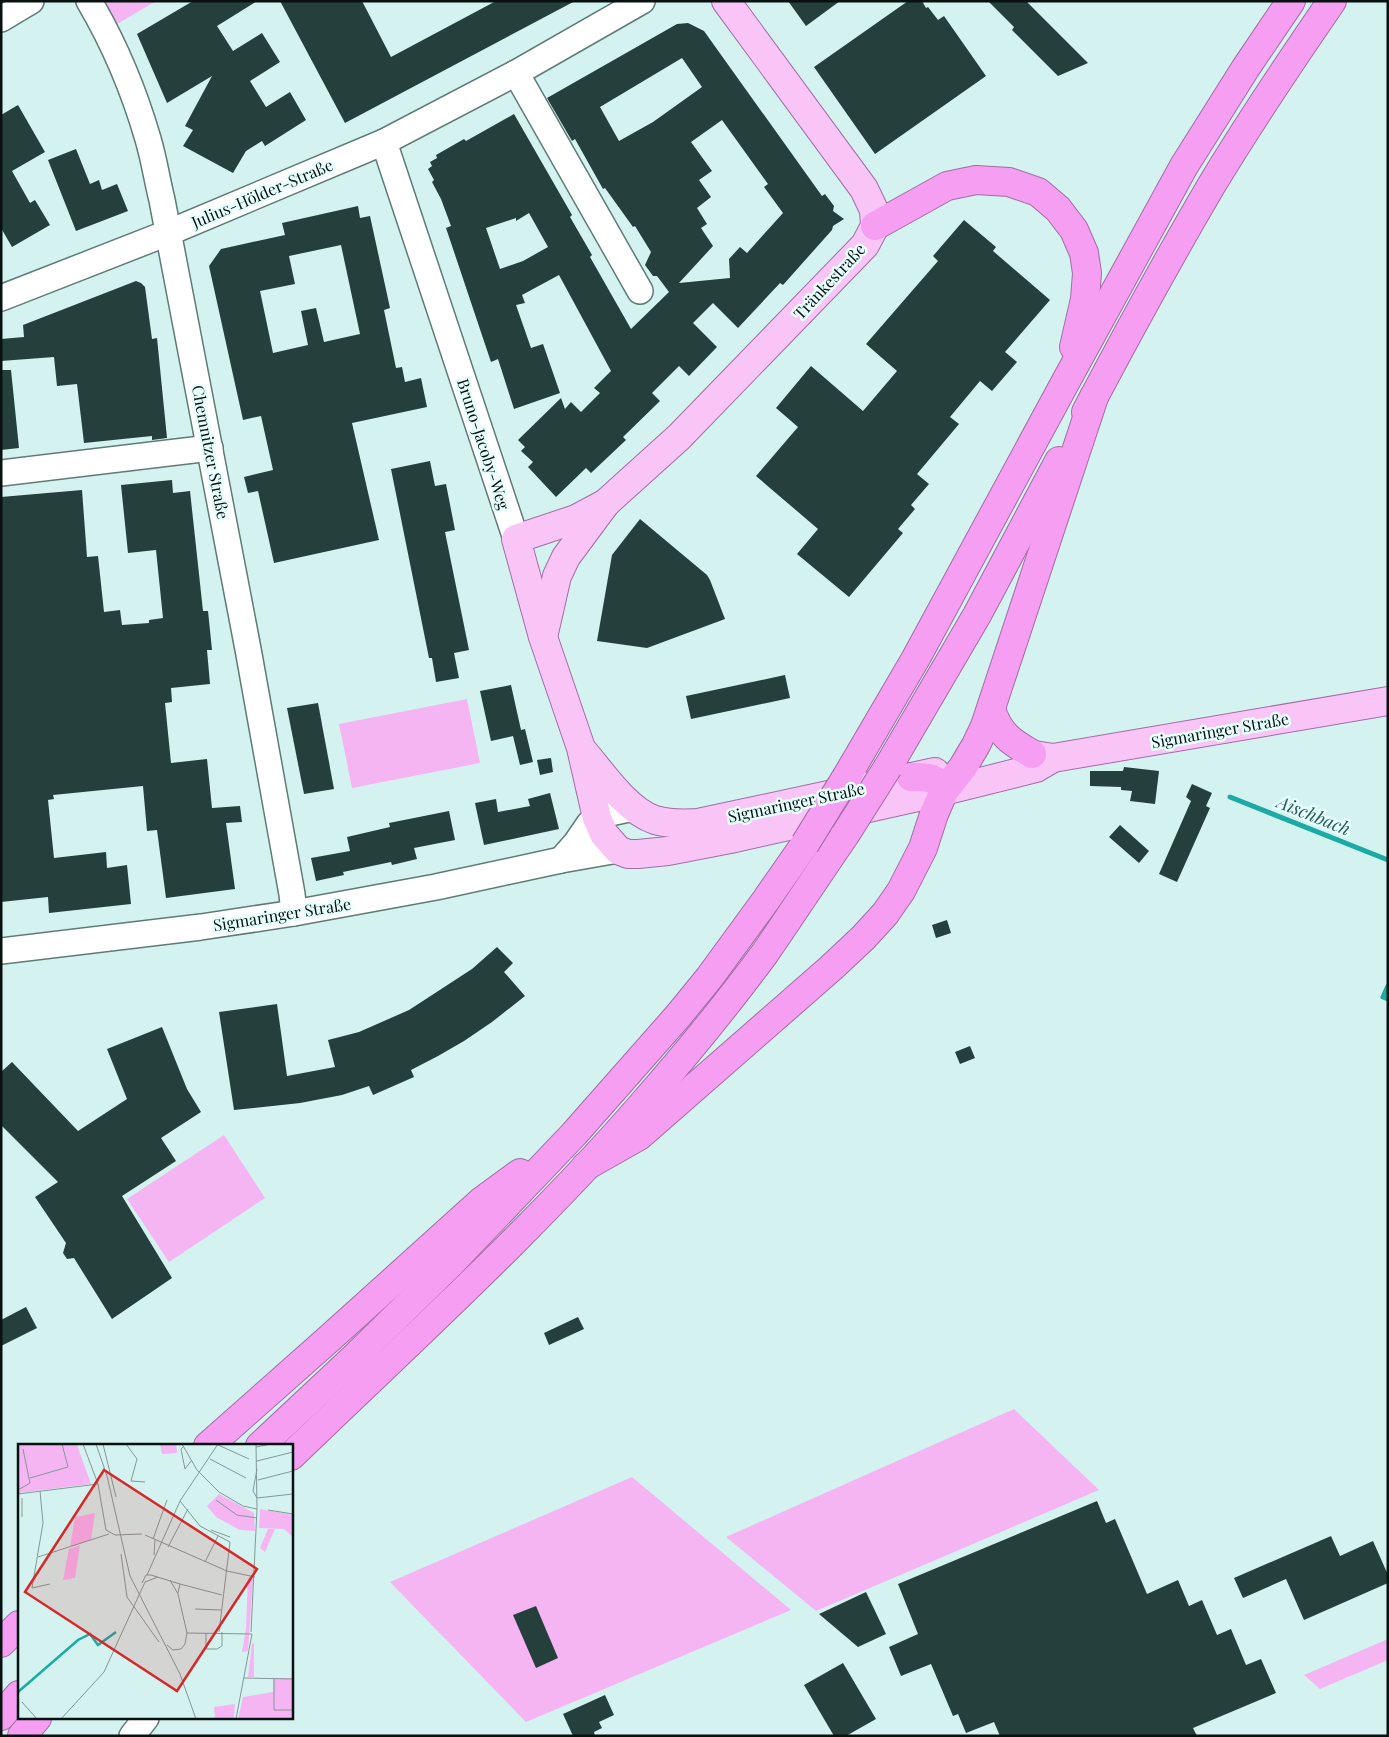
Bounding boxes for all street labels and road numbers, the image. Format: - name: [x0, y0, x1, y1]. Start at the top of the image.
- street label: Julius-Hölder-Straße: [187, 154, 336, 233]
- street label: Tränkestraße: [788, 239, 870, 323]
- street label: Bruno-Jacoby-Weg: [453, 376, 515, 513]
- street label: Chemnitzer Straße: [188, 383, 234, 521]
- street label: Sigmaringer Straße: [1150, 708, 1290, 752]
- street label: Sigmaringer Straße: [726, 777, 866, 827]
- street label: Sigmaringer Straße: [212, 893, 352, 935]

